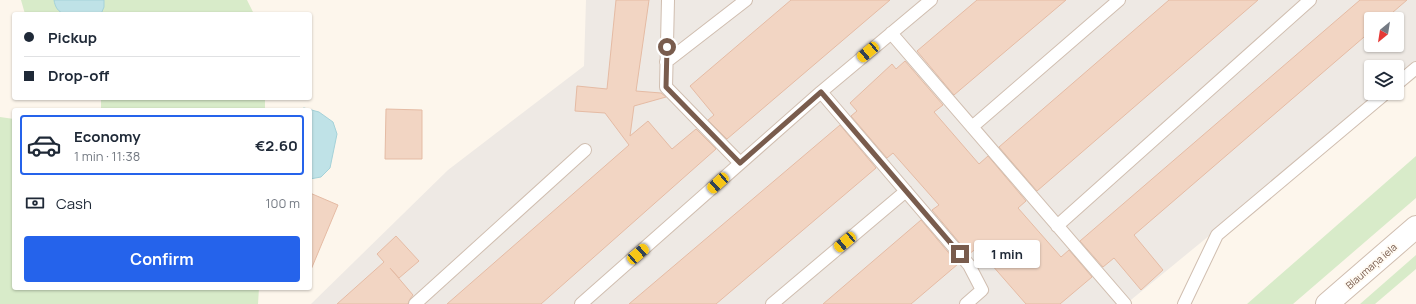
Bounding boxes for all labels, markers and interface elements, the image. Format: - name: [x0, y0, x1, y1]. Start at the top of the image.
- north arrow: [1364, 12, 1404, 52]
- map controls: [1364, 12, 1404, 100]
- text: Pickup: [48, 27, 97, 48]
- route start: [658, 38, 676, 56]
- car: [855, 40, 881, 64]
- button: layers: [1364, 60, 1404, 100]
- text: Drop-off: [48, 65, 109, 86]
- text: Economy: [74, 126, 141, 147]
- icon: car: [26, 127, 62, 163]
- text: €2.60: [255, 135, 298, 156]
- text: 1 min · 11:38: [74, 147, 140, 165]
- car: [705, 171, 731, 195]
- icon: cash: [24, 192, 46, 214]
- text: Cash: [56, 193, 92, 214]
- text: 100 m: [265, 194, 300, 212]
- car: [832, 230, 858, 254]
- button: Confirm: [24, 236, 300, 282]
- callout: 1 min: [974, 240, 1040, 268]
- street label: Blaumaņa iela: [1342, 240, 1400, 292]
- car: [625, 242, 651, 266]
- route end: [951, 245, 969, 263]
- text: 1 min: [991, 245, 1023, 263]

